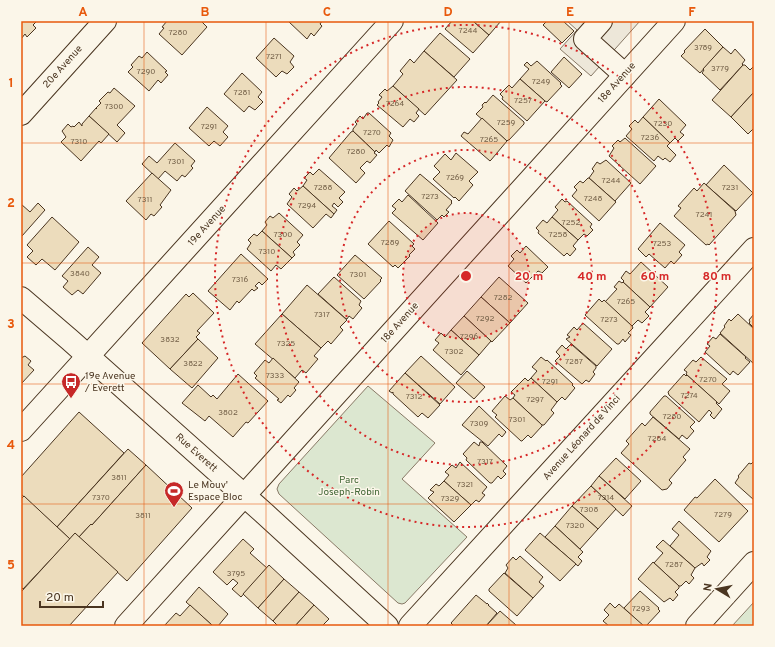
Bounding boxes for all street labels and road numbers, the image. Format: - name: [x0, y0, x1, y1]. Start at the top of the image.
- street label: 20e Avenue: [40, 43, 86, 91]
- street label: 18e Avenue: [595, 60, 639, 106]
- street label: 19e Avenue: [185, 203, 229, 249]
- street label: 18e Avenue: [378, 300, 422, 346]
- street label: Avenue Léonard de Vinci: [540, 393, 624, 483]
- street label: Rue Everett: [172, 431, 220, 475]

